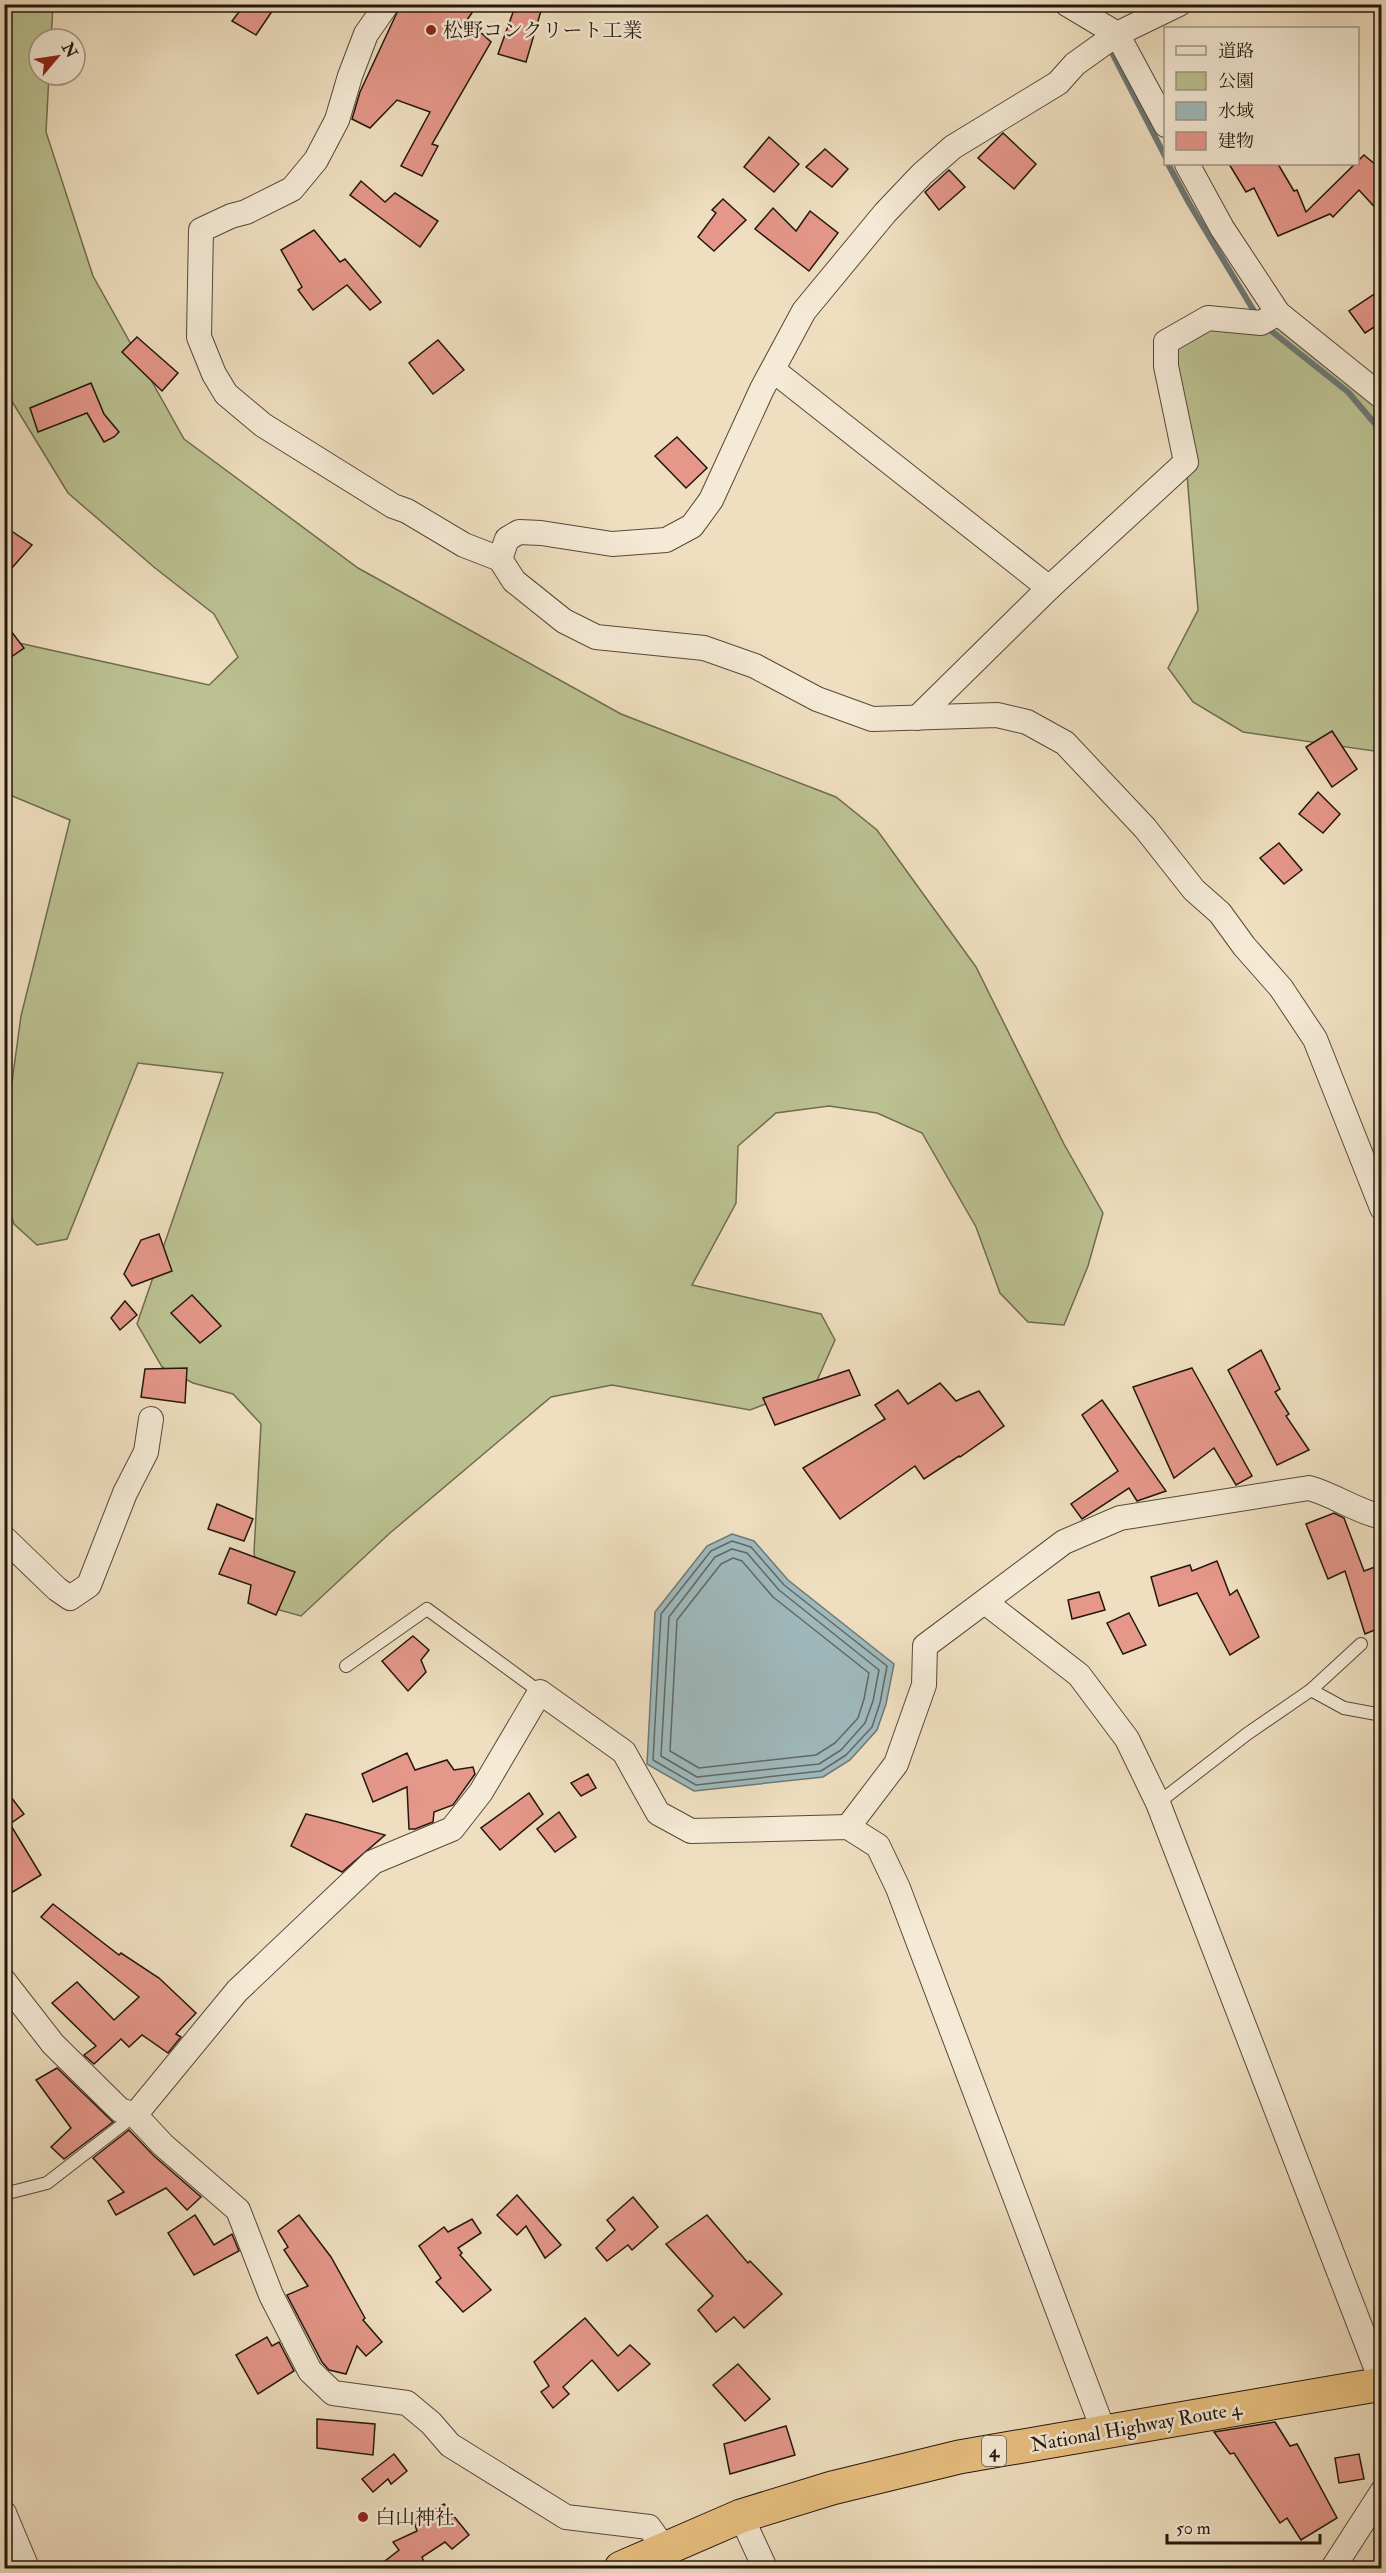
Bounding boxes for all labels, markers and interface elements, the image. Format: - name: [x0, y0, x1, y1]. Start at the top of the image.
- place label: 松野コンクリート工業: [443, 18, 643, 43]
- marker: 松野コンクリート工業: [424, 23, 438, 37]
- north arrow: [27, 27, 87, 87]
- legend: [1164, 27, 1359, 165]
- text: N: [57, 38, 82, 62]
- text: 道路: [1218, 40, 1254, 63]
- text: 公園: [1218, 70, 1254, 93]
- text: 水域: [1218, 100, 1254, 123]
- text: 建物: [1218, 130, 1254, 153]
- street label: National Highway Route 4: [1029, 2395, 1245, 2457]
- road number: 4: [982, 2436, 1006, 2466]
- place label: 白山神社: [375, 2505, 455, 2530]
- scale bar: [1167, 2507, 1320, 2545]
- marker: 白山神社: [356, 2510, 370, 2524]
- text: 50 m: [1176, 2517, 1211, 2540]

